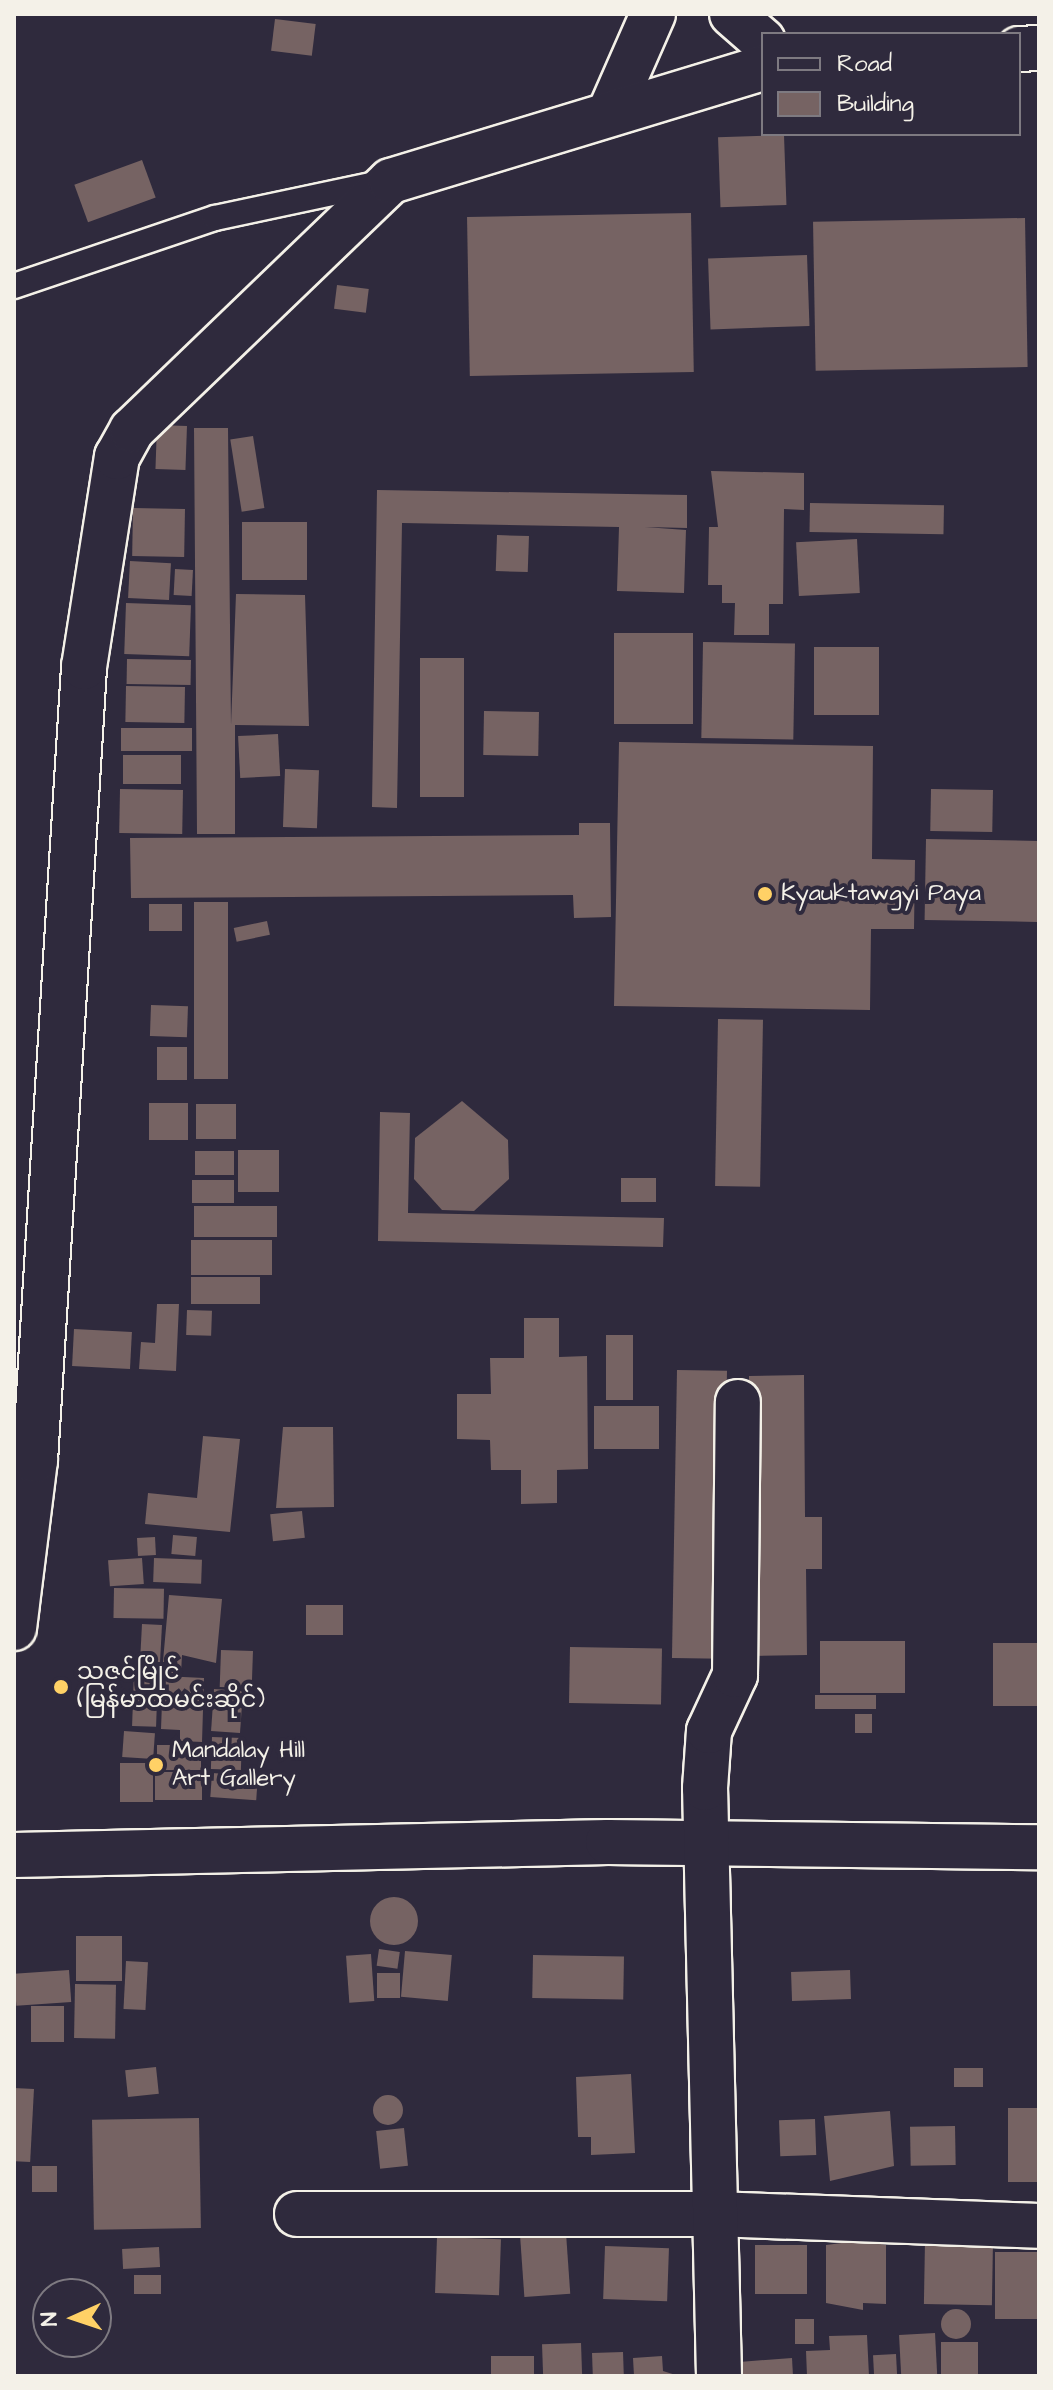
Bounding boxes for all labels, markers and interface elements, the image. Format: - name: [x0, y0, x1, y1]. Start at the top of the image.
- legend: [761, 32, 1021, 136]
- text: Road: [837, 47, 892, 81]
- text: Building: [837, 87, 914, 121]
- place label: Kyauktawgyi Paya: [781, 880, 981, 908]
- marker: Kyauktawgyi Paya: [756, 885, 774, 903]
- place label: သဇင်မြိုင် (မြန်မာထမင်းဆိုင်): [77, 1659, 265, 1715]
- marker: သဇင်မြိုင် (မြန်မာထမင်းဆိုင်): [52, 1678, 70, 1696]
- place label: Mandalay Hill Art Gallery: [172, 1737, 305, 1793]
- marker: Mandalay Hill Art Gallery: [147, 1756, 165, 1774]
- north arrow: [32, 2278, 112, 2358]
- text: N: [34, 2311, 65, 2327]

